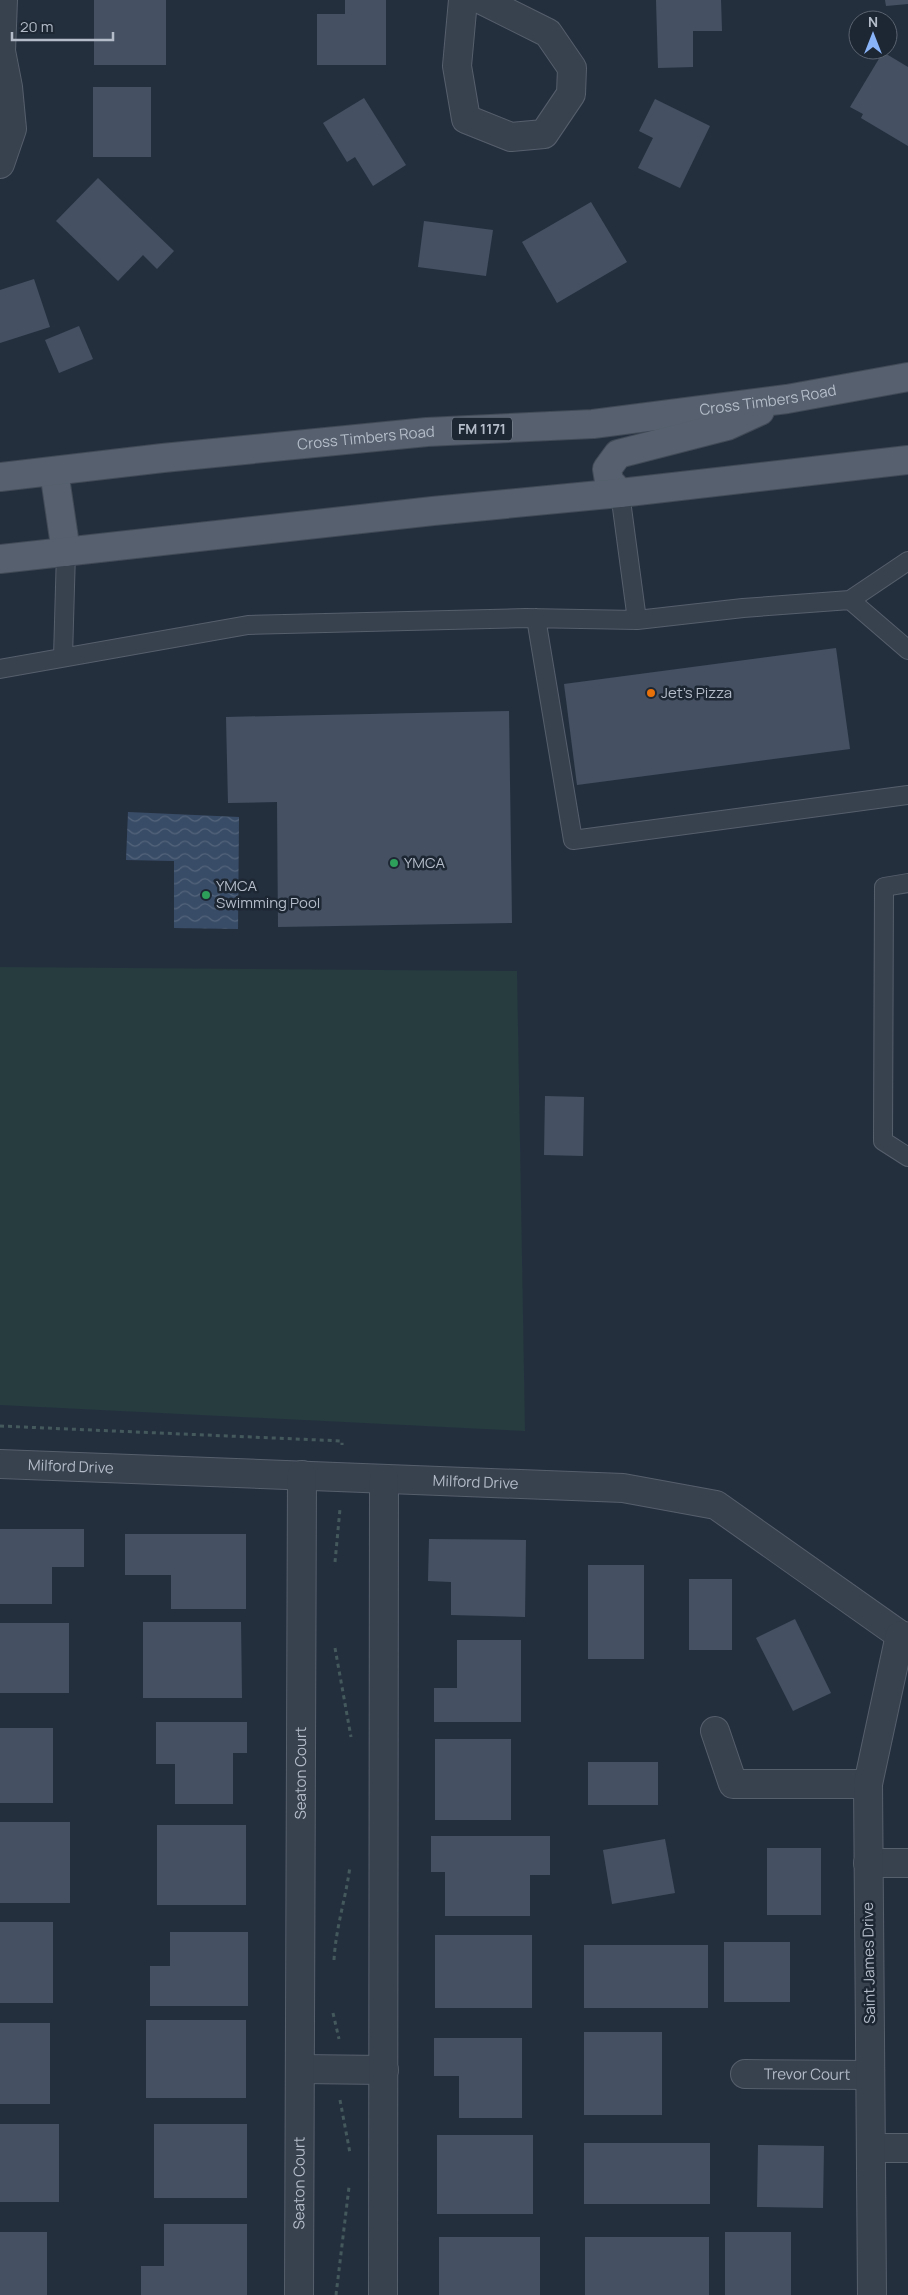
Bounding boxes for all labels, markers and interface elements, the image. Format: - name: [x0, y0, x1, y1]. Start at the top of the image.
- scale bar: [12, 10, 114, 42]
- north arrow: [848, 10, 898, 60]
- text: N: [868, 12, 878, 31]
- text: 20 m: [20, 16, 53, 37]
- street label: Cross Timbers Road: [698, 379, 838, 420]
- road number: FM 1171: [452, 418, 512, 440]
- street label: Cross Timbers Road: [296, 421, 435, 455]
- place label: Jet's Pizza: [661, 682, 732, 703]
- marker: Jet's Pizza: [645, 687, 657, 699]
- place label: YMCA: [404, 852, 445, 873]
- marker: YMCA: [388, 857, 400, 869]
- place label: YMCA Swimming Pool: [216, 875, 320, 913]
- marker: YMCA Swimming Pool: [200, 889, 212, 901]
- street label: Milford Drive: [28, 1454, 114, 1478]
- street label: Milford Drive: [432, 1470, 519, 1494]
- street label: Seaton Court: [290, 1727, 311, 1819]
- street label: Saint James Drive: [857, 1902, 880, 2024]
- street label: Trevor Court: [764, 2063, 850, 2085]
- street label: Seaton Court: [288, 2137, 310, 2229]

